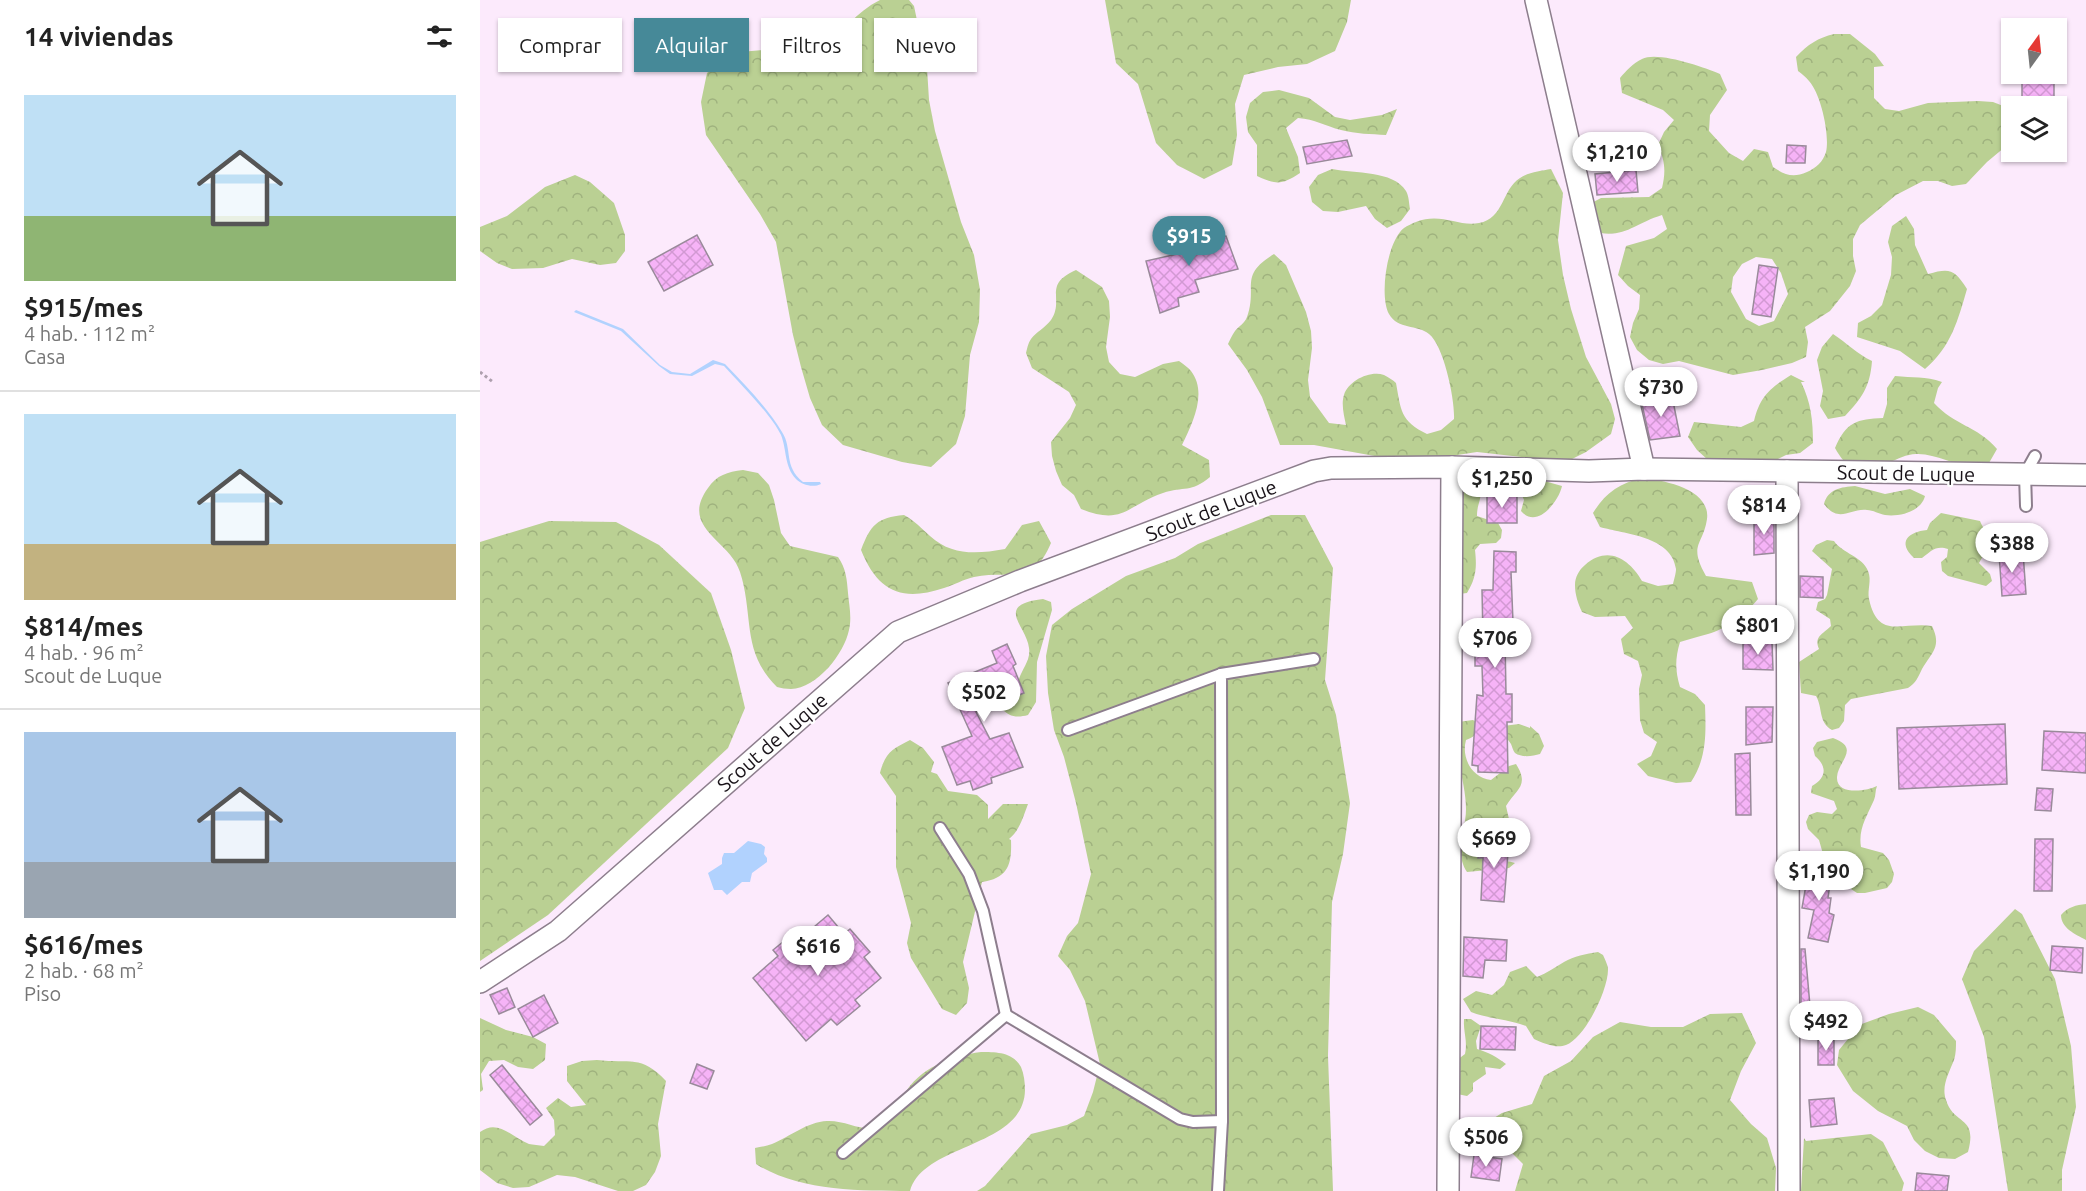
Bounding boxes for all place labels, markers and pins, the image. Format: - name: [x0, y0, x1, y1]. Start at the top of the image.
- pin: $1,210: [1568, 132, 1666, 183]
- pin: $915: [1153, 216, 1225, 267]
- pin: $730: [1625, 367, 1697, 418]
- pin: $1,250: [1453, 458, 1551, 509]
- pin: $814: [1728, 485, 1800, 536]
- pin: $388: [1976, 523, 2048, 574]
- pin: $801: [1722, 605, 1794, 656]
- pin: $706: [1459, 618, 1531, 669]
- pin: $502: [948, 672, 1020, 723]
- pin: $669: [1458, 818, 1530, 869]
- pin: $1,190: [1770, 851, 1868, 902]
- pin: $616: [782, 926, 854, 977]
- pin: $492: [1790, 1001, 1862, 1052]
- pin: $506: [1450, 1117, 1522, 1168]

